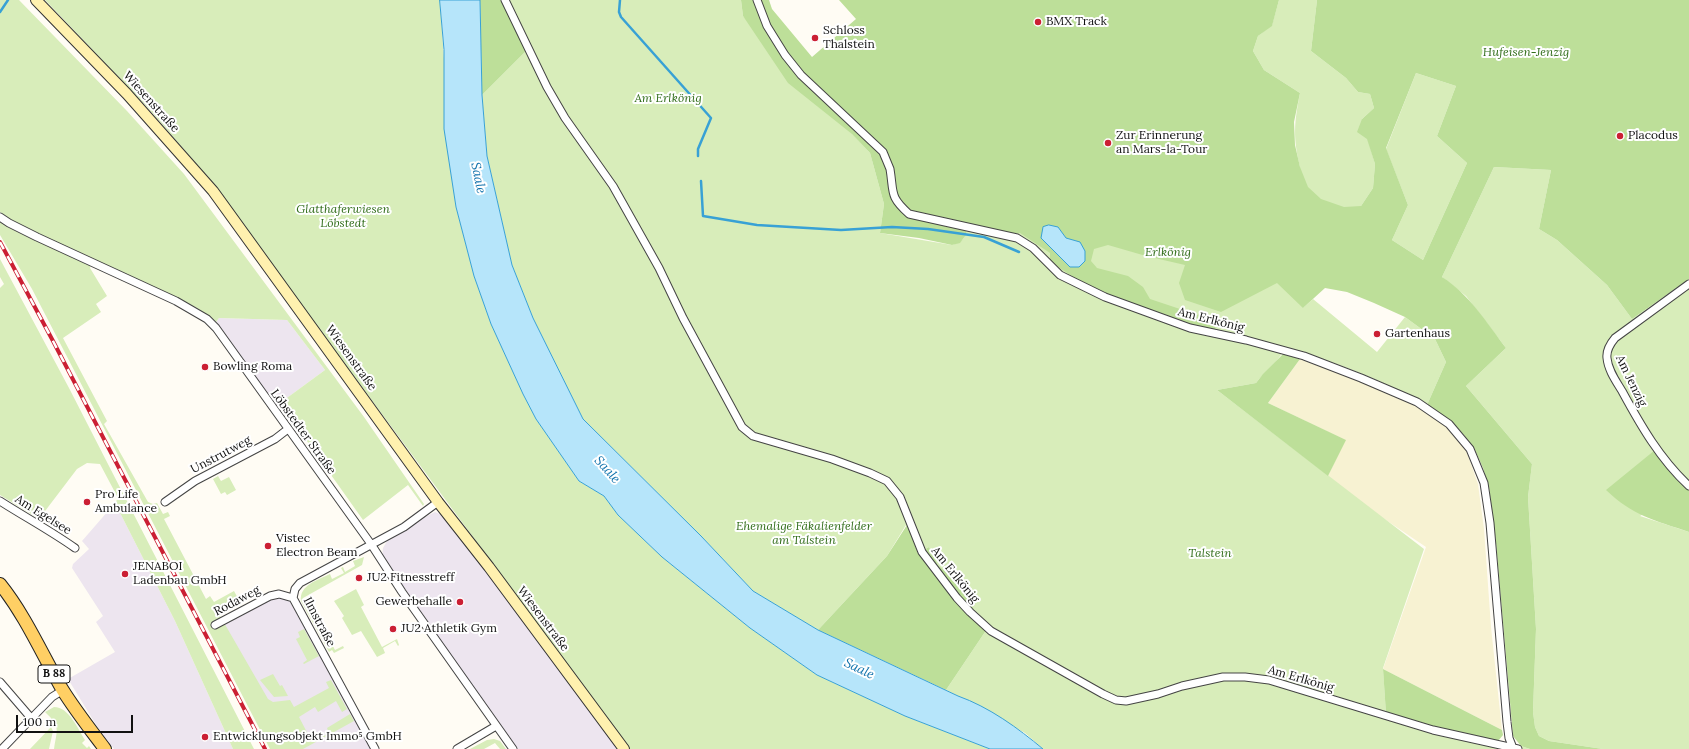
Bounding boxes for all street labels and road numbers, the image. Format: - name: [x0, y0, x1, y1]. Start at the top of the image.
- street label: Wiesenstraße: [120, 69, 182, 135]
- street label: Am Erlkönig: [1176, 305, 1246, 335]
- street label: Wiesenstraße: [323, 323, 379, 393]
- street label: Am Jenzig: [1612, 353, 1650, 409]
- street label: Löbstedter Straße: [267, 387, 339, 477]
- street label: Unstrutweg: [188, 433, 254, 477]
- street label: Am Egelsee: [12, 492, 74, 538]
- street label: Am Erlkönig: [928, 544, 982, 606]
- street label: Rodaweg: [211, 583, 263, 619]
- street label: Wiesenstraße: [514, 584, 572, 654]
- street label: Ilmstraße: [300, 595, 338, 649]
- street label: Am Erlkönig: [1266, 663, 1336, 695]
- road number: B 88: [38, 665, 70, 683]

